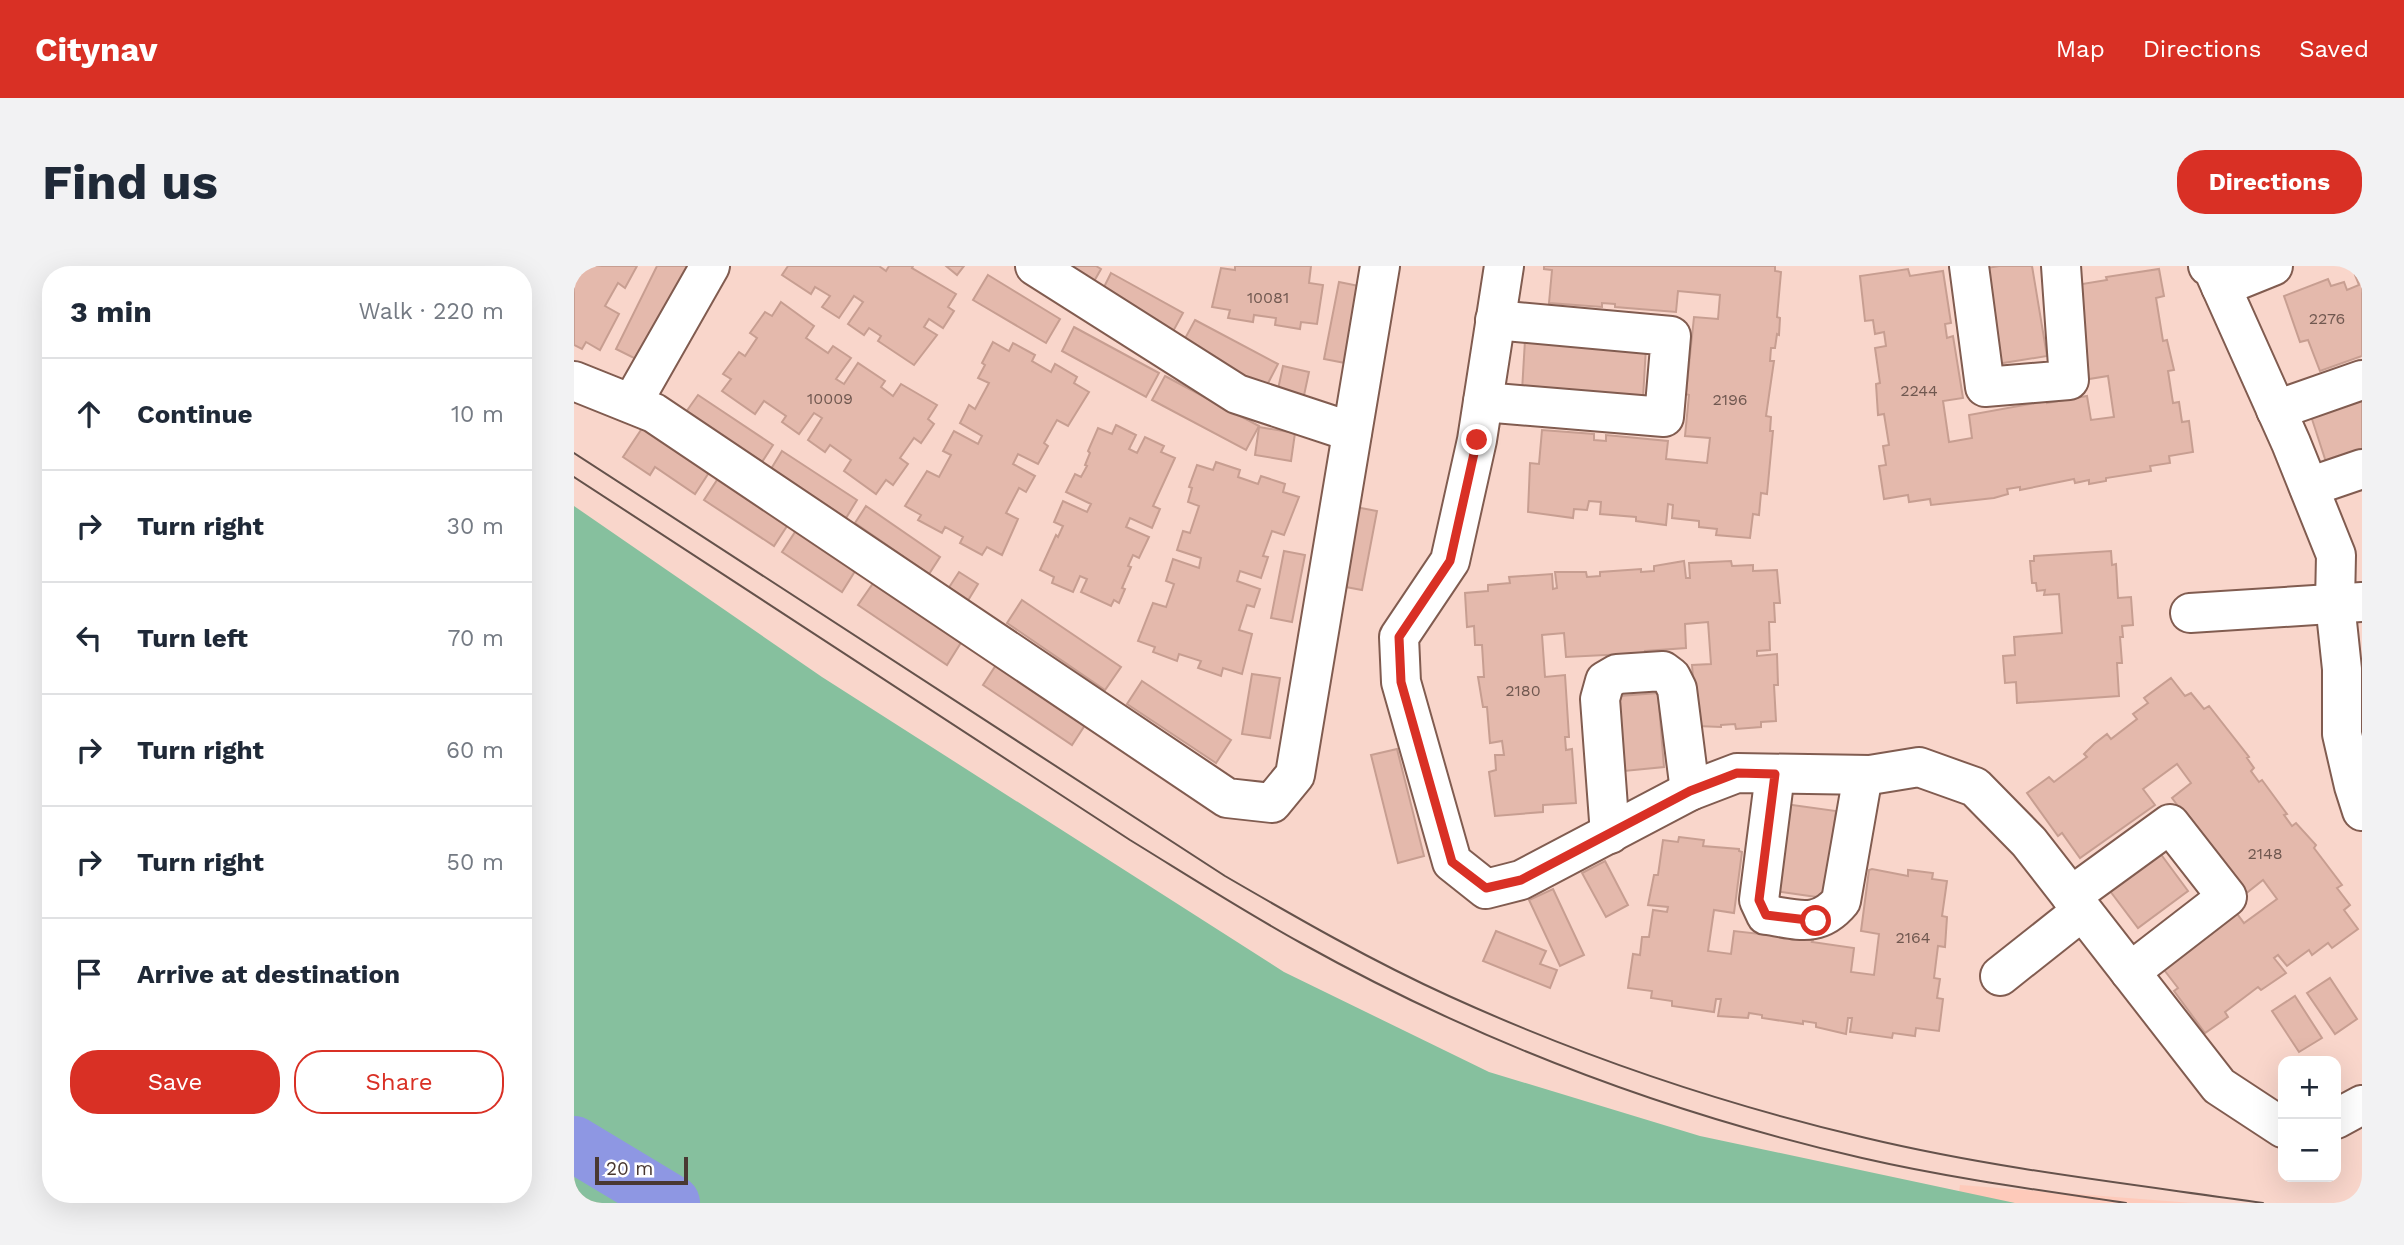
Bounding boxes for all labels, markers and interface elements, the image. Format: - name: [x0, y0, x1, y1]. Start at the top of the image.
- text: Citynav: [35, 30, 157, 69]
- text: Map: [2056, 35, 2105, 63]
- text: Directions: [2143, 35, 2261, 63]
- text: Saved: [2299, 35, 2369, 63]
- button: Directions: [2177, 150, 2362, 214]
- text: Find us: [42, 153, 218, 211]
- house number: 10081: [1247, 288, 1289, 307]
- text: 3 min: [70, 294, 152, 329]
- text: Walk · 220 m: [358, 298, 504, 325]
- house number: 2276: [2309, 309, 2345, 328]
- house number: 2244: [1900, 381, 1938, 400]
- house number: 10009: [807, 389, 853, 408]
- house number: 2196: [1712, 390, 1748, 409]
- icon: ahead: [70, 395, 108, 433]
- text: Continue: [137, 399, 253, 429]
- text: 10 m: [451, 401, 504, 428]
- route end: [1461, 424, 1492, 455]
- icon: right: [70, 507, 108, 545]
- text: Turn right: [137, 511, 264, 541]
- text: 30 m: [447, 513, 504, 540]
- icon: left: [70, 619, 108, 657]
- text: Turn left: [137, 623, 248, 653]
- text: 70 m: [447, 625, 504, 652]
- house number: 2180: [1505, 681, 1541, 700]
- icon: right: [70, 731, 108, 769]
- text: Turn right: [137, 735, 264, 765]
- text: 60 m: [446, 737, 504, 764]
- icon: right: [70, 843, 108, 881]
- house number: 2148: [2247, 844, 2283, 863]
- text: Turn right: [137, 847, 264, 877]
- text: 50 m: [447, 849, 504, 876]
- route start: [1800, 905, 1831, 936]
- house number: 2164: [1895, 928, 1931, 947]
- icon: arrive: [70, 955, 108, 993]
- text: Arrive at destination: [137, 959, 400, 989]
- button: Save: [70, 1050, 280, 1114]
- button: Share: [294, 1050, 504, 1114]
- map controls: [2278, 1056, 2341, 1182]
- button: +: [2278, 1056, 2341, 1119]
- button: −: [2278, 1119, 2341, 1182]
- scale bar: [595, 1154, 688, 1186]
- text: 20 m: [606, 1157, 653, 1180]

